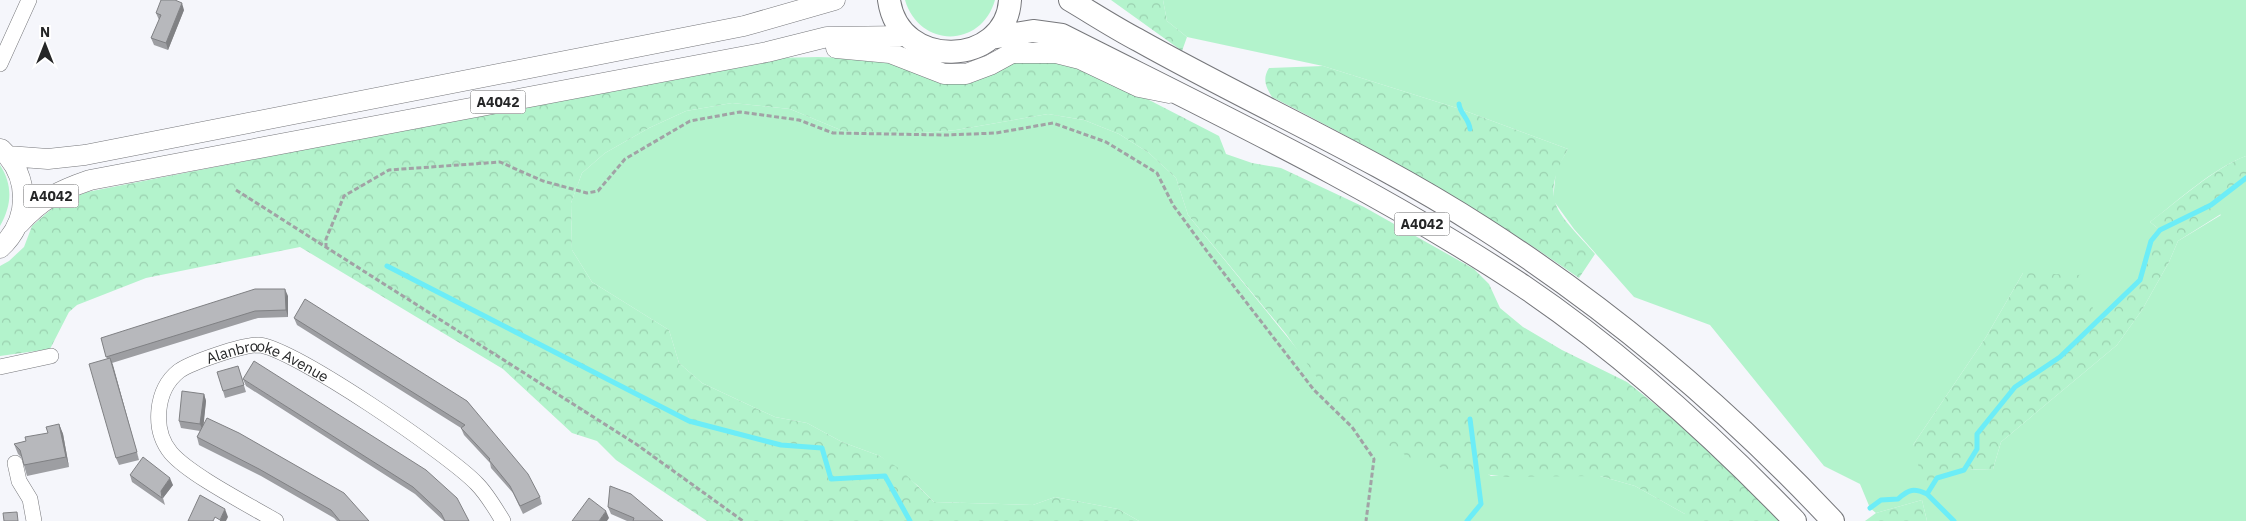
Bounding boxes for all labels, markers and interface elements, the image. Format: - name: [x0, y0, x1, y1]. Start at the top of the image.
- north arrow: [20, 20, 70, 70]
- text: N: [40, 23, 50, 41]
- road number: A4042: [470, 90, 526, 114]
- road number: A4042: [23, 185, 78, 208]
- road number: A4042: [1394, 212, 1450, 235]
- street label: Alanbrooke Avenue: [203, 335, 333, 386]

